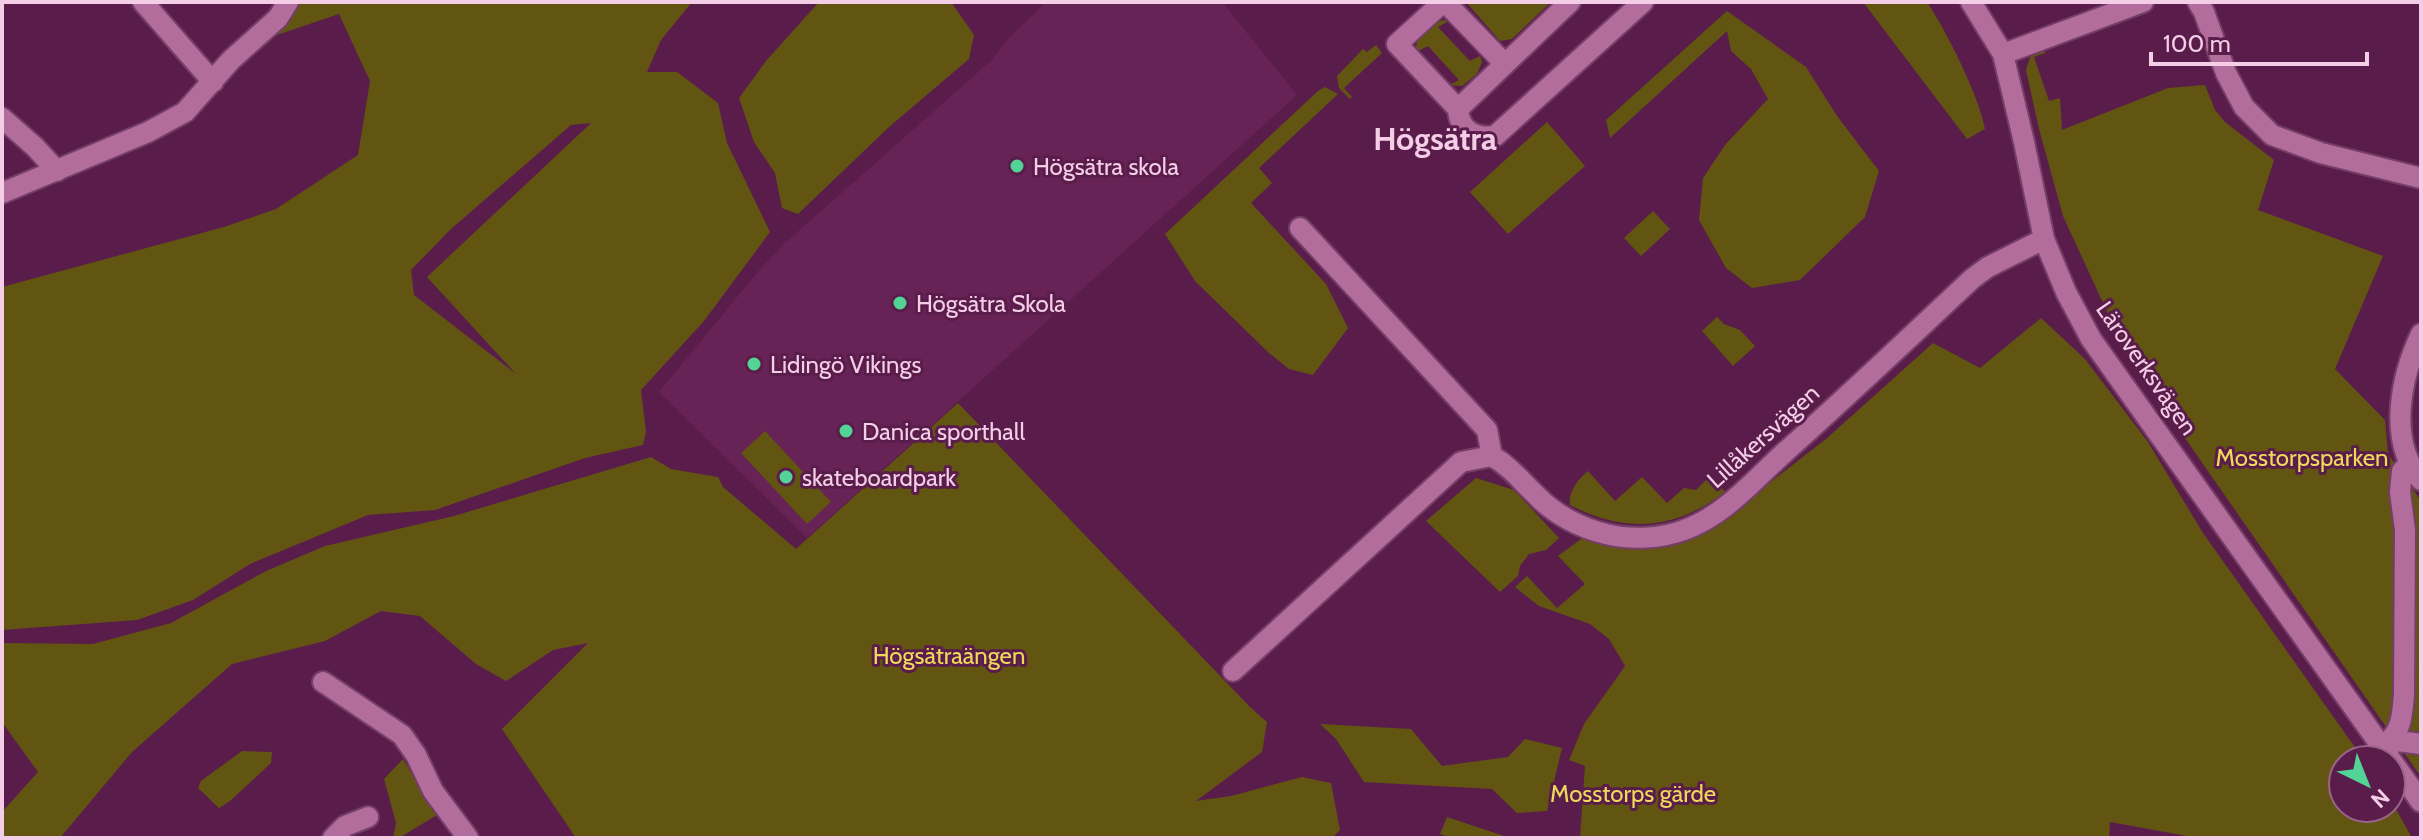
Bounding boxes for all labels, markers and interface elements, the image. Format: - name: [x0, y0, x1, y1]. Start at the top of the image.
- scale bar: [2151, 16, 2367, 66]
- text: 100 m: [2163, 29, 2231, 58]
- district label: Högsätra: [1373, 119, 1497, 158]
- place label: Högsätra skola: [1033, 152, 1179, 181]
- marker: Högsätra skola: [1008, 157, 1026, 175]
- place label: Högsätra Skola: [916, 289, 1066, 318]
- marker: Högsätra Skola: [891, 294, 909, 312]
- street label: Läroverksvägen: [2090, 295, 2204, 441]
- place label: Lidingö Vikings: [770, 350, 921, 379]
- marker: Lidingö Vikings: [745, 355, 763, 373]
- street label: Lillåkersvägen: [1701, 378, 1825, 494]
- place label: Danica sporthall: [862, 417, 1025, 446]
- marker: Danica sporthall: [837, 422, 855, 440]
- park label: Mosstorpsparken: [2216, 443, 2388, 472]
- place label: skateboardpark: [802, 463, 956, 492]
- marker: skateboardpark: [777, 468, 795, 486]
- park label: Högsätraängen: [873, 641, 1025, 670]
- north arrow: [2327, 744, 2407, 824]
- park label: Mosstorps gärde: [1550, 779, 1716, 808]
- text: N: [2365, 783, 2395, 813]

